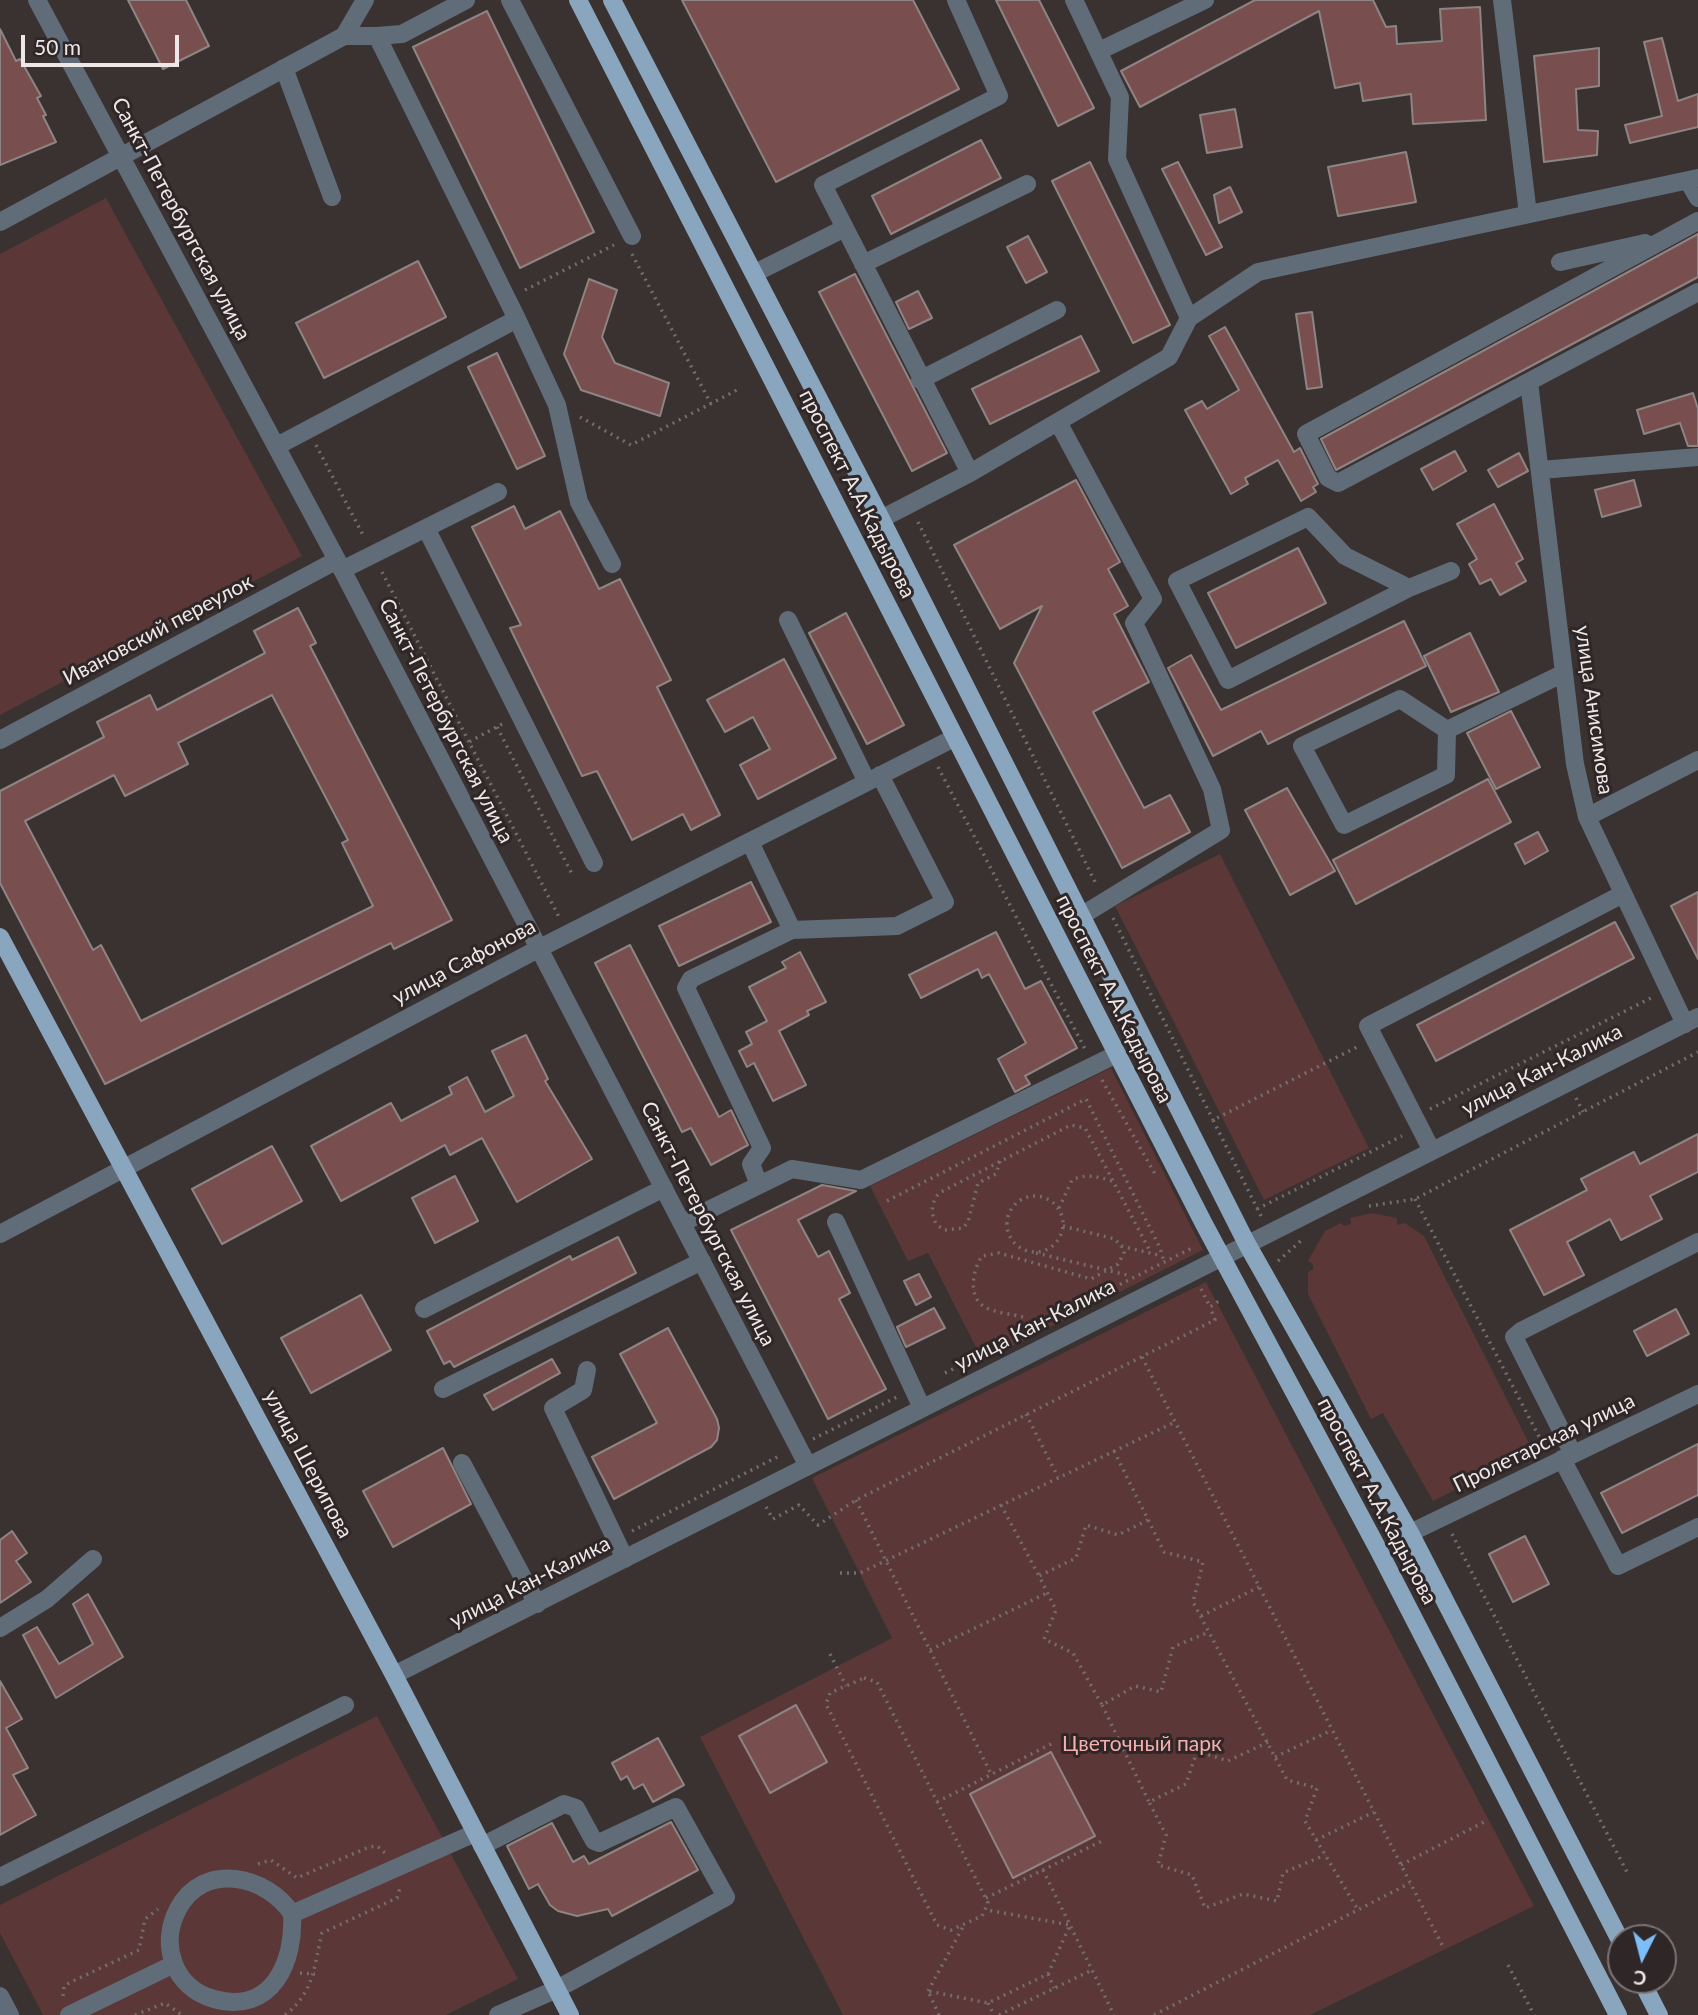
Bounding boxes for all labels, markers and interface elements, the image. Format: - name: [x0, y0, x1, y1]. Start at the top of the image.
- scale bar: [24, 21, 182, 65]
- text: 50 m: [34, 34, 81, 59]
- street label: Санкт-Петербургская улица: [106, 93, 256, 345]
- street label: проспект А.А.Кадырова: [793, 386, 921, 602]
- street label: Ивановский переулок: [59, 569, 257, 691]
- street label: Санкт-Петербургская улица: [373, 594, 519, 848]
- street label: улица Анисимова: [1570, 624, 1618, 796]
- street label: проспект А.А.Кадырова: [1050, 891, 1178, 1107]
- street label: улица Сафонова: [388, 914, 540, 1010]
- street label: улица Кан-Калика: [1458, 1019, 1626, 1121]
- street label: Санкт-Петербургская улица: [635, 1097, 781, 1351]
- street label: улица Кан-Калика: [951, 1274, 1119, 1376]
- street label: улица Шерипова: [258, 1385, 358, 1543]
- street label: Пролетарская улица: [1449, 1388, 1639, 1498]
- street label: проспект А.А.Кадырова: [1312, 1393, 1442, 1609]
- street label: улица Кан-Калика: [446, 1531, 614, 1633]
- park label: Цветочный парк: [1062, 1731, 1222, 1757]
- north arrow: [1607, 1924, 1677, 1994]
- text: С: [1633, 1966, 1647, 1990]

